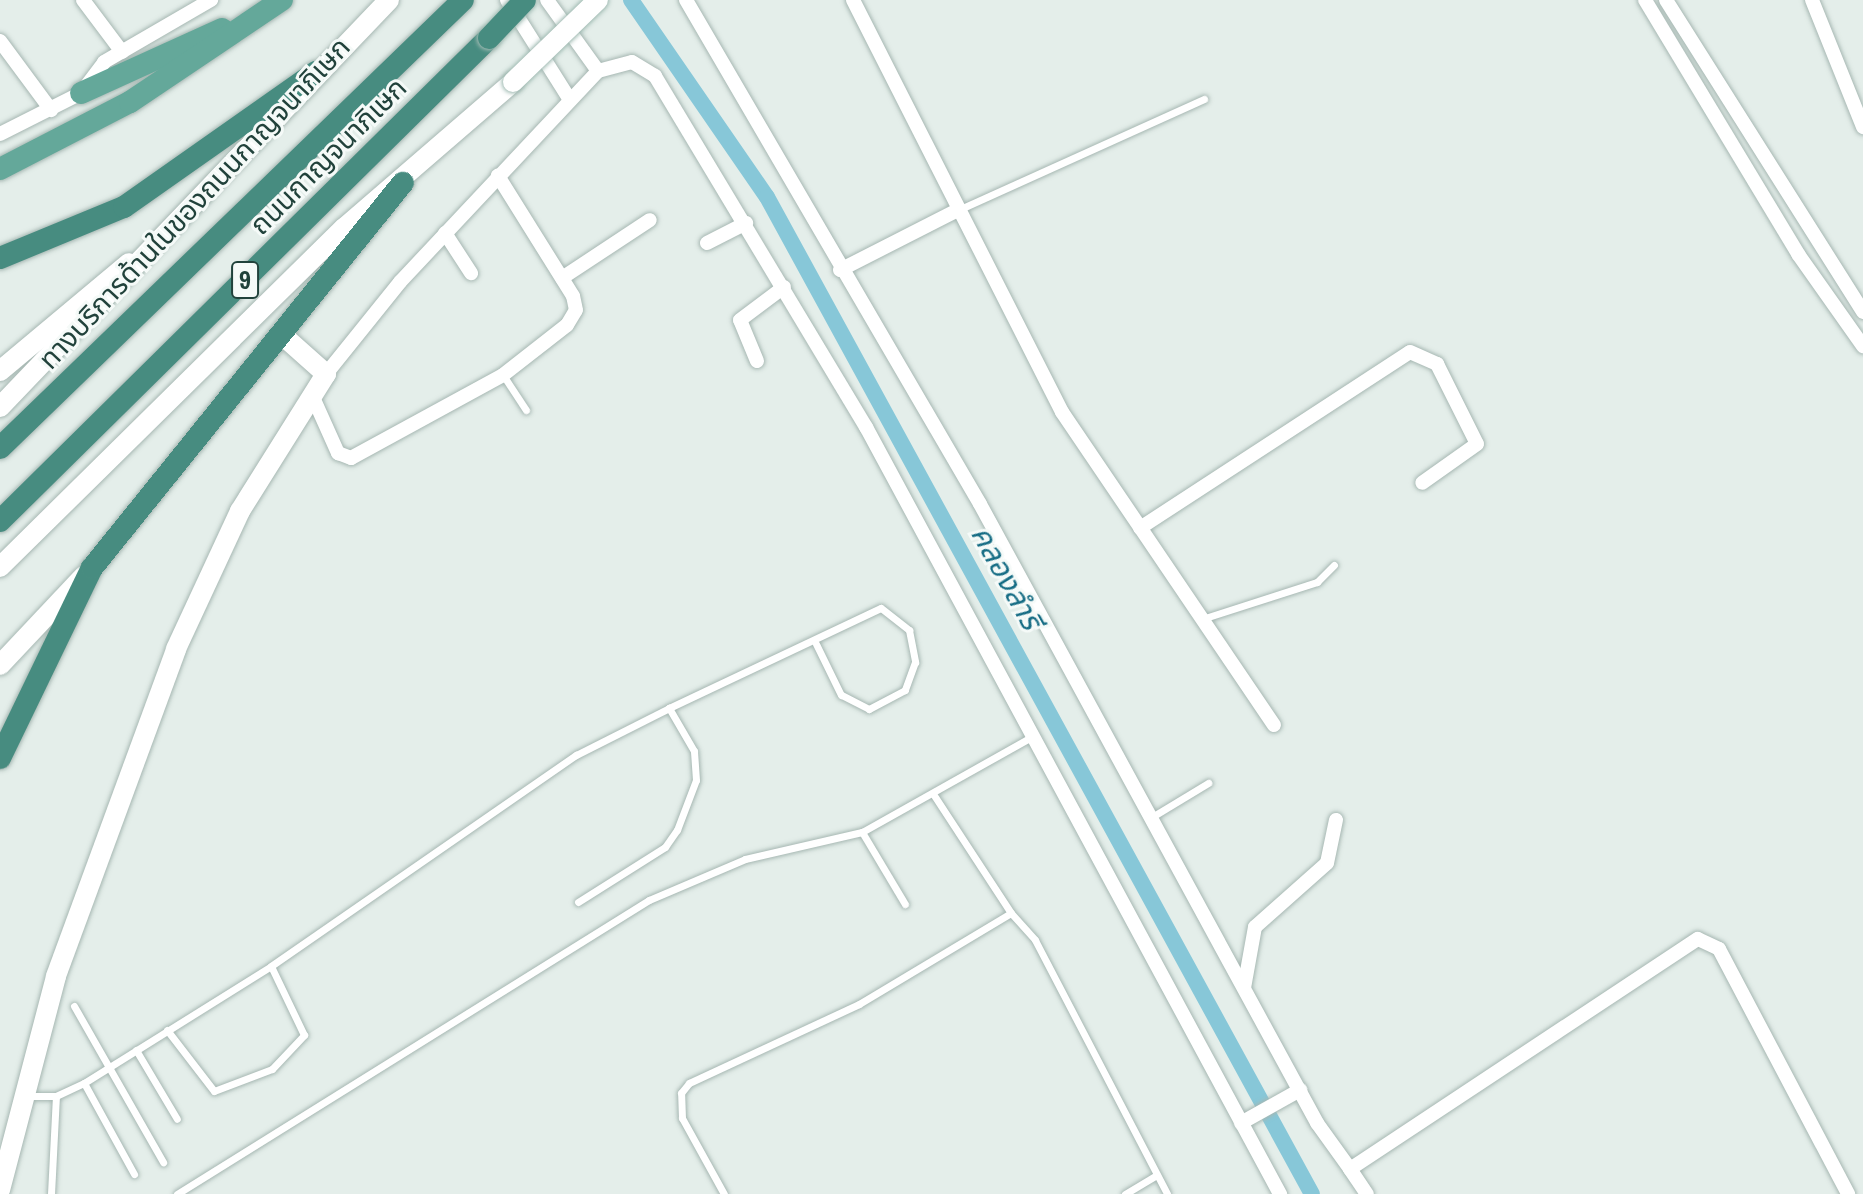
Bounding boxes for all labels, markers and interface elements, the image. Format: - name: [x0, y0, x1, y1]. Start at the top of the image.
- street label: ทางบริการด้านในของถนนกาญจนาภิเษก: [31, 30, 357, 376]
- street label: ถนนกาญจนาภิเษก: [243, 71, 413, 241]
- road number: 9: [231, 258, 259, 302]
- water label: คลองลำรี: [964, 519, 1050, 635]

